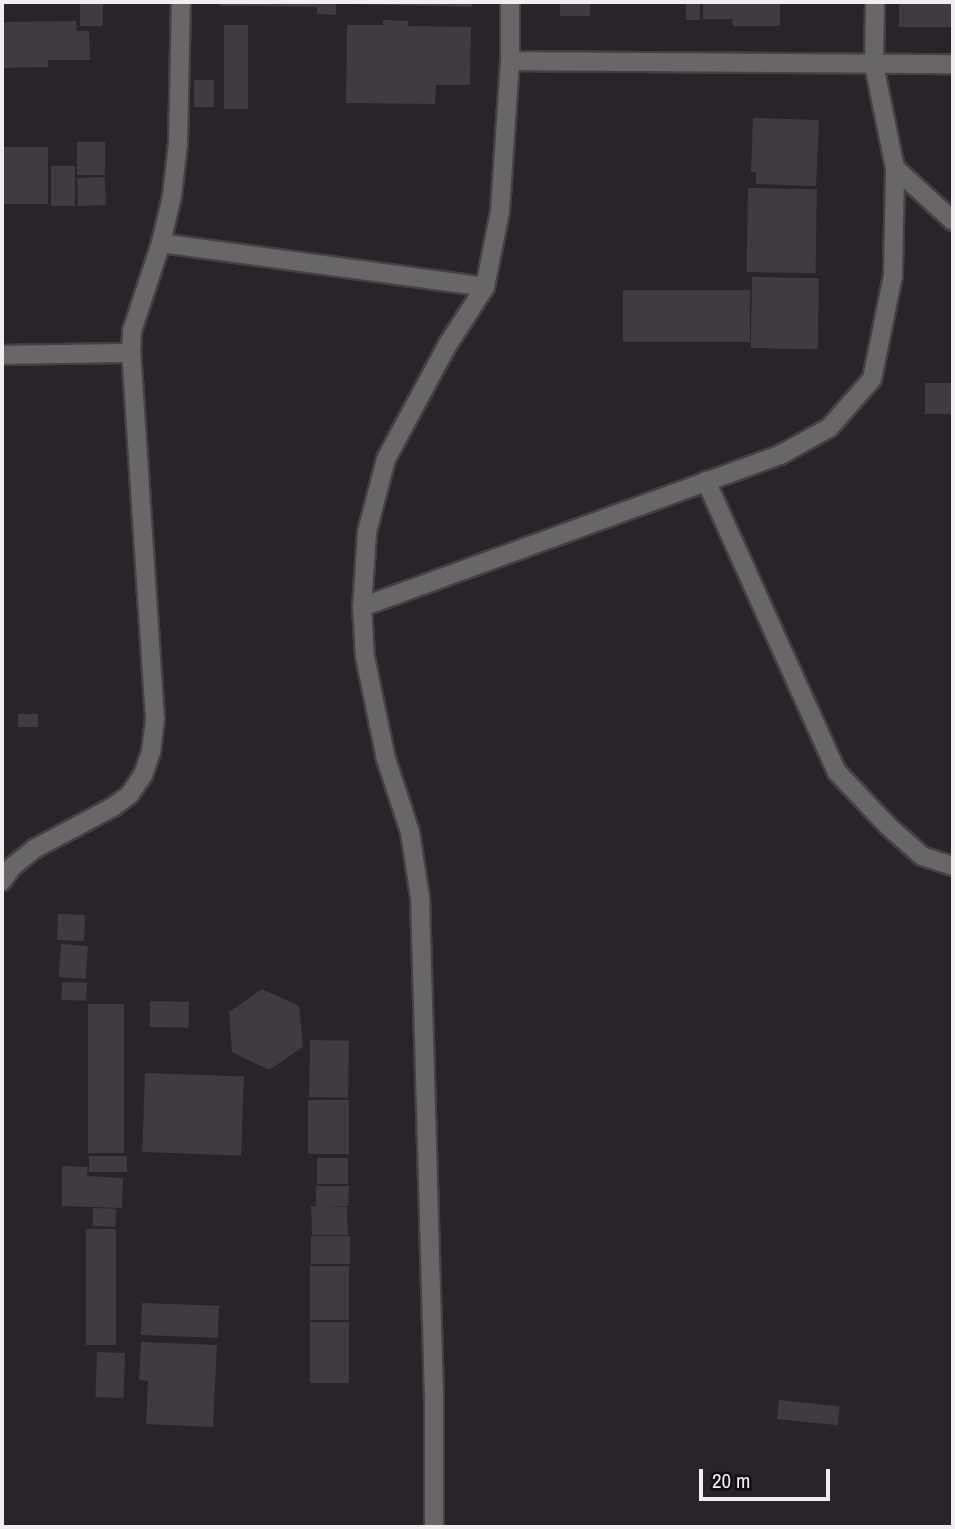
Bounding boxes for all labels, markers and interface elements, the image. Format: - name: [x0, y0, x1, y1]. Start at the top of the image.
- scale bar: [703, 1456, 834, 1500]
- text: 20 m: [712, 1466, 750, 1495]

